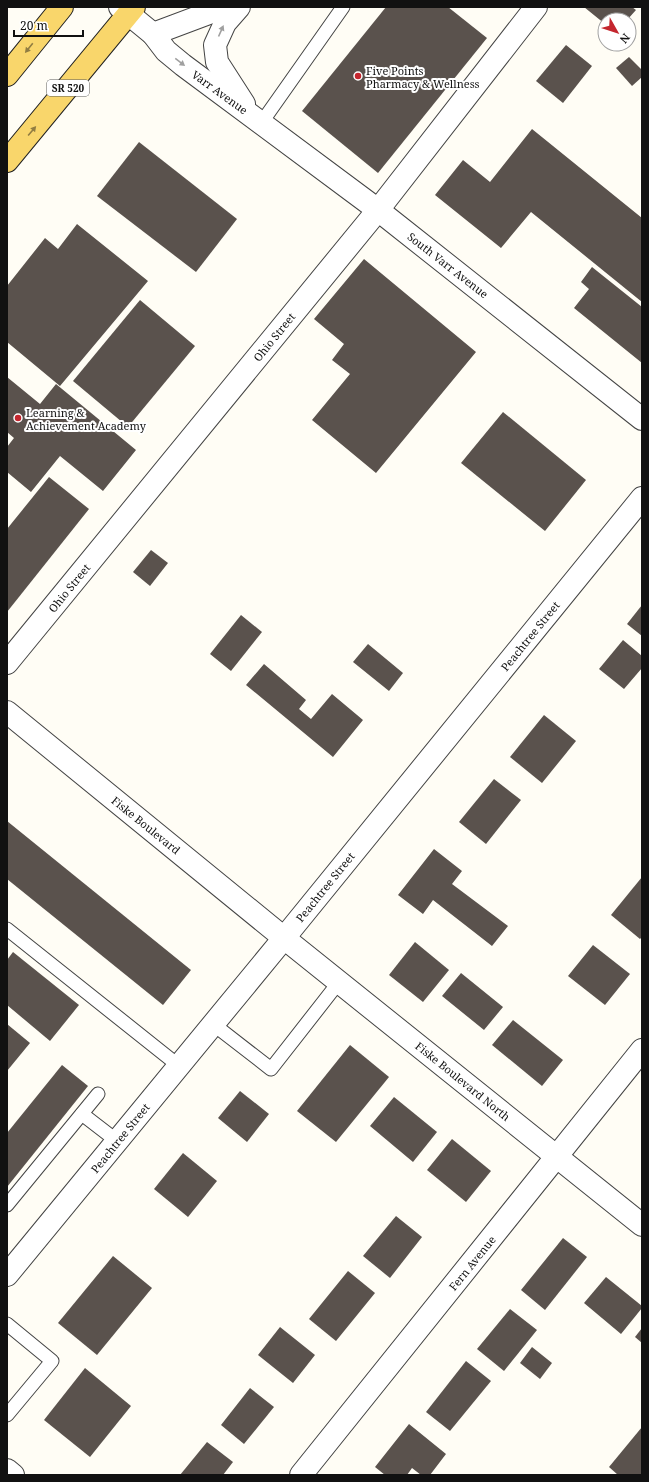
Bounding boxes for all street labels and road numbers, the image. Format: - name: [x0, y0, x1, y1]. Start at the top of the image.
- street label: Varr Avenue: [189, 67, 251, 117]
- road number: SR 520: [47, 80, 89, 96]
- street label: South Varr Avenue: [405, 229, 492, 301]
- street label: Ohio Street: [250, 309, 298, 364]
- street label: Ohio Street: [45, 560, 93, 615]
- street label: Peachtree Street: [497, 598, 563, 674]
- street label: Fiske Boulevard: [109, 793, 184, 857]
- street label: Peachtree Street: [292, 849, 358, 925]
- street label: Fiske Boulevard North: [412, 1038, 514, 1124]
- street label: Peachtree Street: [87, 1100, 153, 1176]
- street label: Fern Avenue: [445, 1232, 499, 1294]

